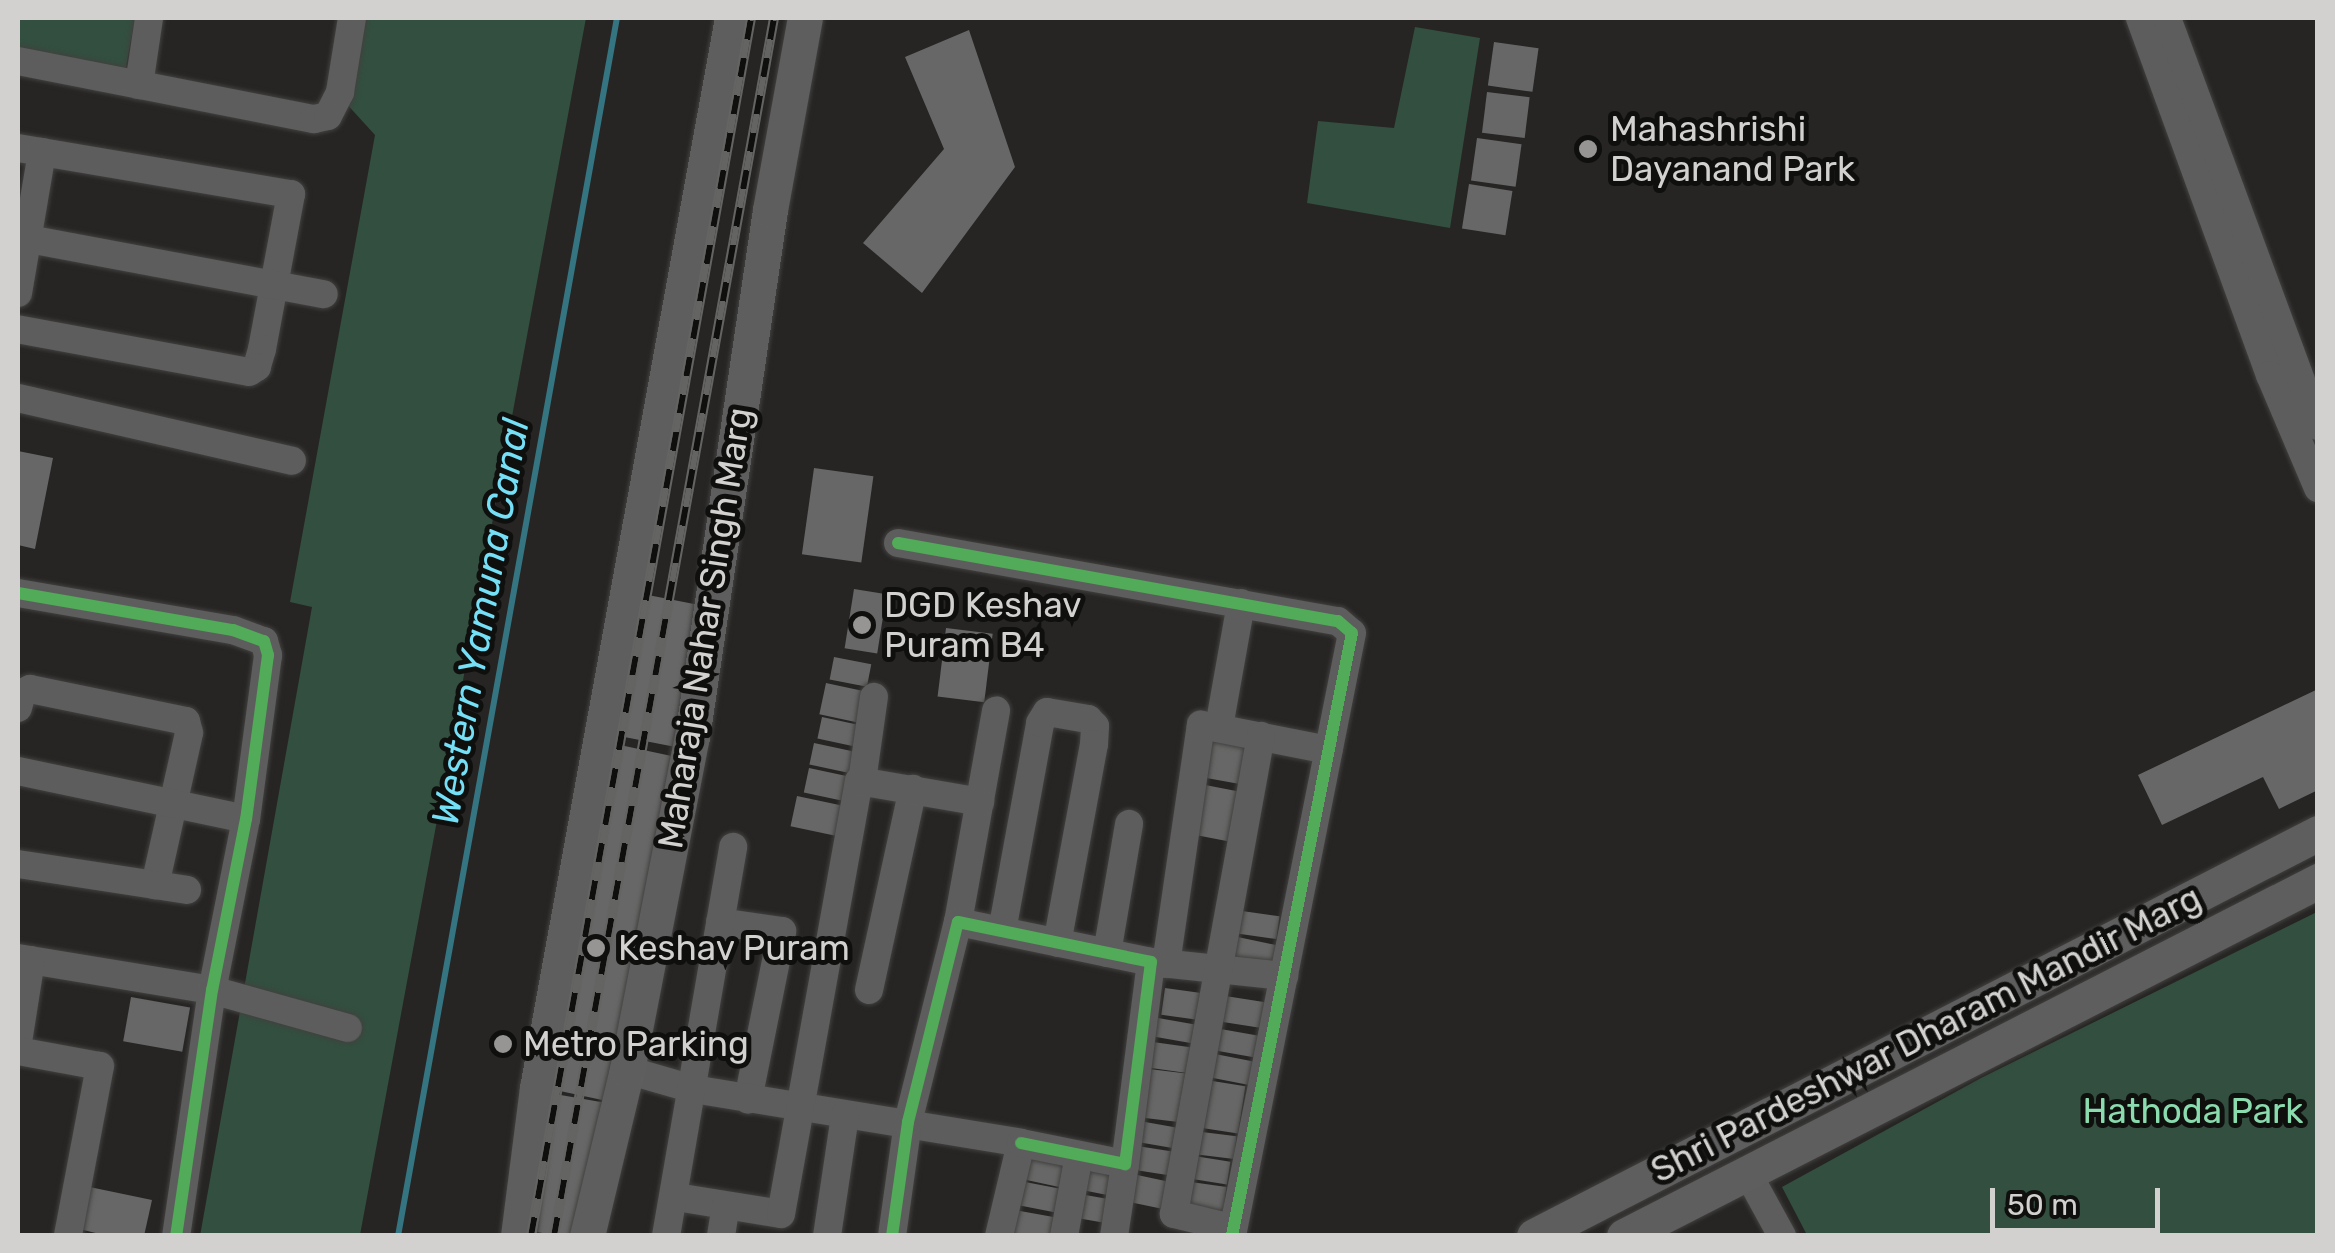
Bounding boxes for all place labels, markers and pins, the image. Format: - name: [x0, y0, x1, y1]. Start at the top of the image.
- place label: Mahashrishi Dayanand Park: [1610, 108, 1855, 190]
- marker: Mahashrishi Dayanand Park: [1575, 136, 1601, 162]
- place label: DGD Keshav Puram B4: [884, 584, 1082, 666]
- marker: DGD Keshav Puram B4: [849, 612, 875, 638]
- place label: Keshav Puram: [618, 927, 851, 969]
- marker: Keshav Puram: [583, 935, 609, 961]
- place label: Metro Parking: [523, 1023, 749, 1065]
- marker: Metro Parking: [492, 1033, 514, 1055]

